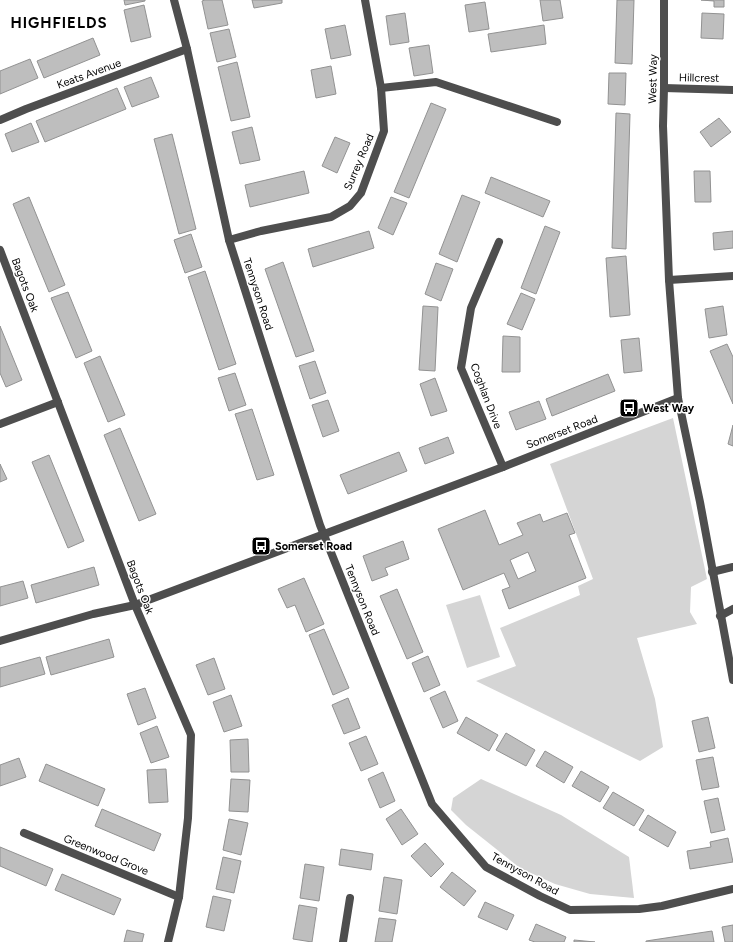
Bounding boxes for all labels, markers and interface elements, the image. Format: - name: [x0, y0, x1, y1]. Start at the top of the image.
- district label: HIGHFIELDS: [10, 14, 108, 32]
- street label: West Way: [646, 54, 660, 104]
- street label: Keats Avenue: [55, 56, 123, 92]
- street label: Hillcrest: [679, 71, 719, 85]
- street label: Surrey Road: [341, 132, 377, 192]
- street label: Bagots Oak: [9, 256, 41, 314]
- street label: Tennyson Road: [240, 256, 276, 332]
- street label: Coghlan Drive: [468, 361, 504, 431]
- bus stop icon: West Way: [618, 397, 640, 419]
- place label: West Way: [643, 402, 695, 415]
- street label: Somerset Road: [524, 412, 600, 452]
- bus stop icon: Somerset Road: [250, 535, 272, 557]
- place label: Somerset Road: [275, 540, 352, 553]
- street label: Bagots Oak: [124, 558, 156, 616]
- street label: Tennyson Road: [342, 563, 382, 637]
- street label: Greenwood Grove: [62, 832, 150, 878]
- street label: Tennyson Road: [489, 850, 561, 898]

